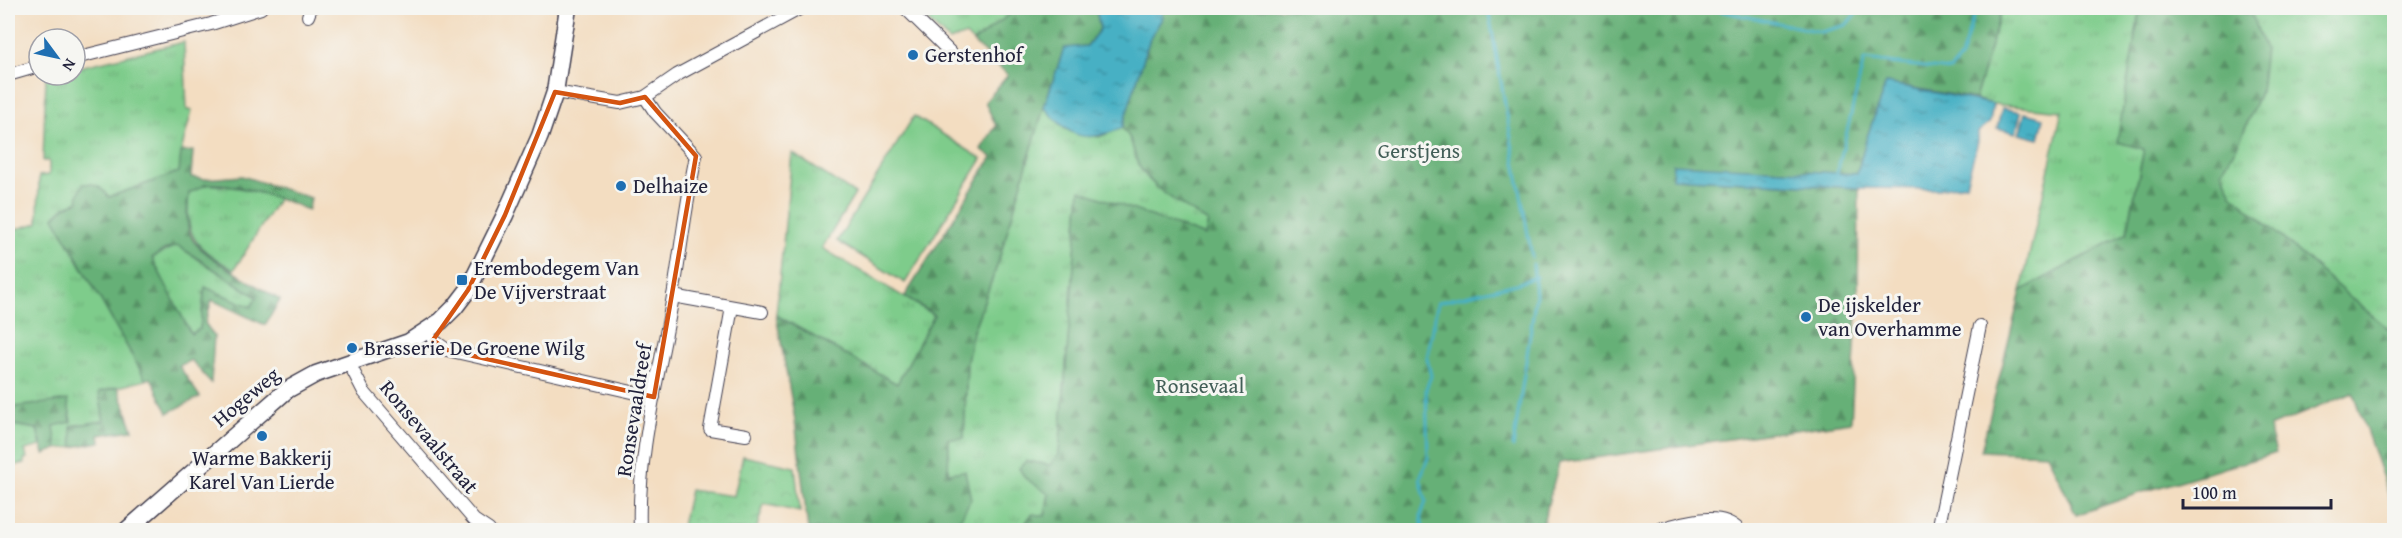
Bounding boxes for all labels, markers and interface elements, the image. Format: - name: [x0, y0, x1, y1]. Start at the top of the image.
- north arrow: [27, 27, 87, 87]
- place label: Gerstenhof: [925, 39, 1025, 70]
- marker: Gerstenhof: [906, 48, 920, 62]
- text: N: [56, 54, 83, 76]
- park label: Gerstjens: [1378, 135, 1460, 166]
- place label: Delhaize: [633, 170, 708, 201]
- marker: Delhaize: [614, 179, 628, 193]
- place label: Erembodegem Van De Vijverstraat: [474, 252, 639, 307]
- marker: Erembodegem Van De Vijverstraat: [455, 273, 469, 287]
- place label: De ijskelder van Overhamme: [1818, 289, 1962, 344]
- marker: De ijskelder van Overhamme: [1799, 310, 1813, 324]
- place label: Brasserie De Groene Wilg: [364, 332, 585, 363]
- street label: Ronsevaaldreef: [608, 339, 660, 479]
- marker: Brasserie De Groene Wilg: [345, 341, 359, 355]
- street label: Hogeweg: [205, 359, 287, 434]
- park label: Ronsevaal: [1156, 370, 1244, 401]
- street label: Ronsevaalstraat: [372, 373, 487, 501]
- marker: Warme Bakkerij Karel Van Lierde: [255, 429, 269, 443]
- place label: Warme Bakkerij Karel Van Lierde: [189, 442, 335, 497]
- scale bar: [2183, 472, 2332, 510]
- text: 100 m: [2192, 479, 2237, 506]

